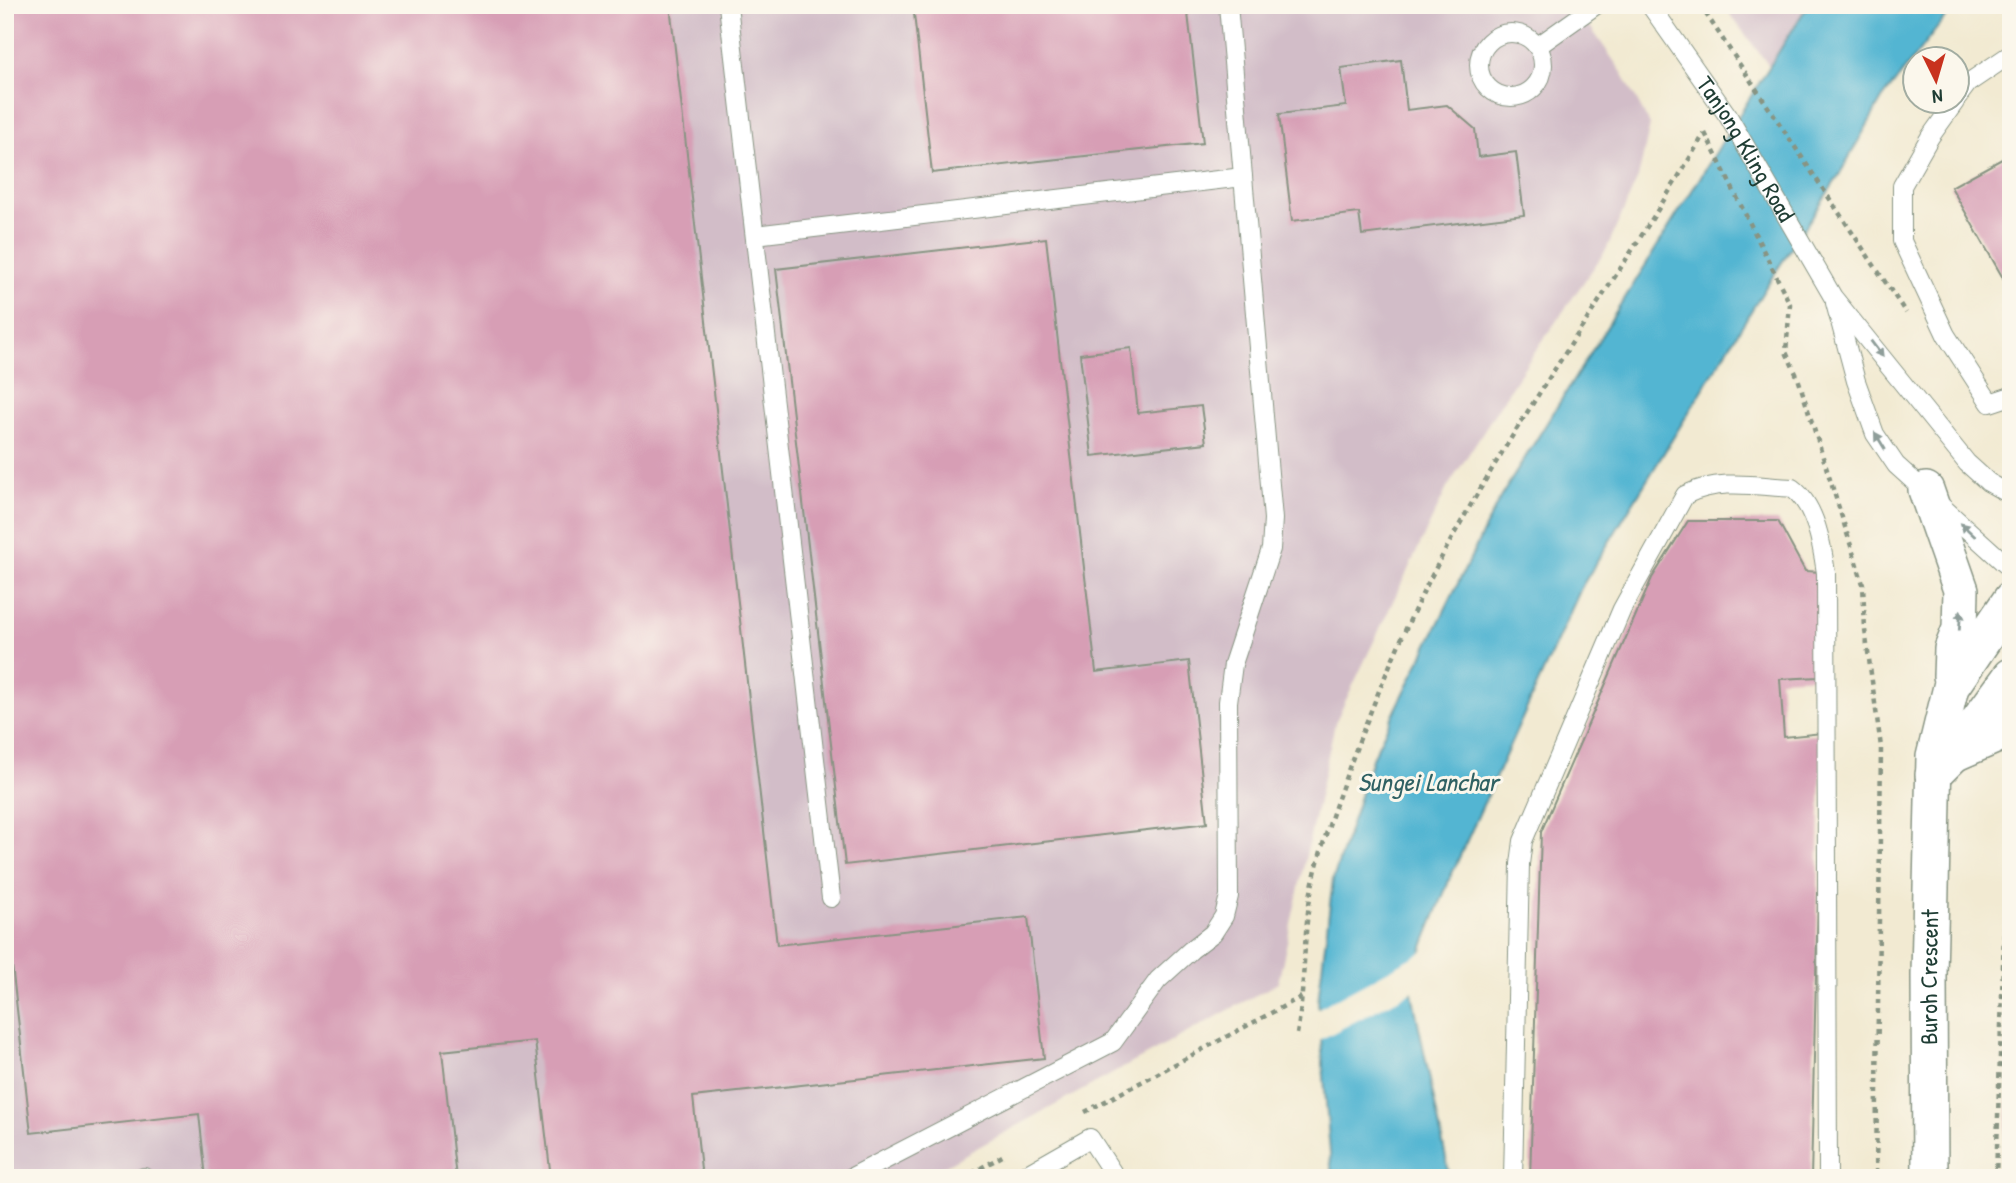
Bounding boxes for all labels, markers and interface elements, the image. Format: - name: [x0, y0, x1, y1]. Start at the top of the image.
- north arrow: [1900, 46, 1970, 116]
- street label: Tanjong Kling Road: [1690, 69, 1803, 227]
- text: N: [1931, 84, 1944, 110]
- one-way arrow: [1869, 340, 1884, 358]
- one-way arrow: [1874, 431, 1887, 451]
- one-way arrow: [1960, 522, 1977, 538]
- one-way arrow: [1955, 609, 1966, 631]
- water label: Sungei Lanchar: [1358, 764, 1501, 800]
- street label: Buroh Crescent: [1912, 908, 1946, 1045]

